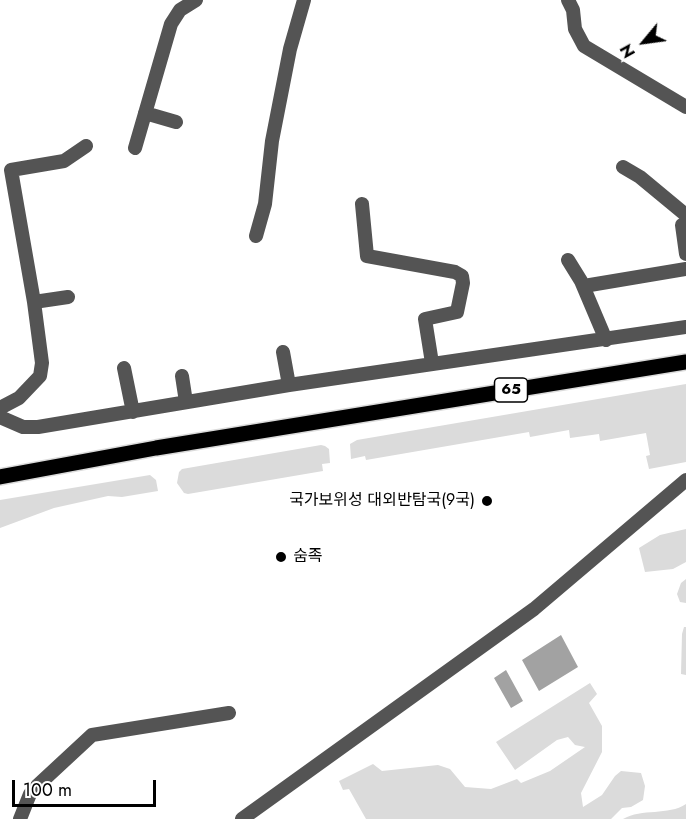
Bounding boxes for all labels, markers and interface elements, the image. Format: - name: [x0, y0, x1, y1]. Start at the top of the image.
- north arrow: [614, 12, 674, 72]
- text: N: [615, 40, 641, 62]
- road number: 65: [494, 378, 528, 402]
- place label: 국가보위성 대외반탐국(9국): [289, 491, 475, 511]
- marker: 국가보위성 대외반탐국(9국): [480, 494, 494, 508]
- place label: 숨족: [293, 547, 322, 567]
- marker: 숨족: [274, 550, 288, 564]
- scale bar: [15, 768, 159, 806]
- text: 100 m: [23, 777, 72, 803]

